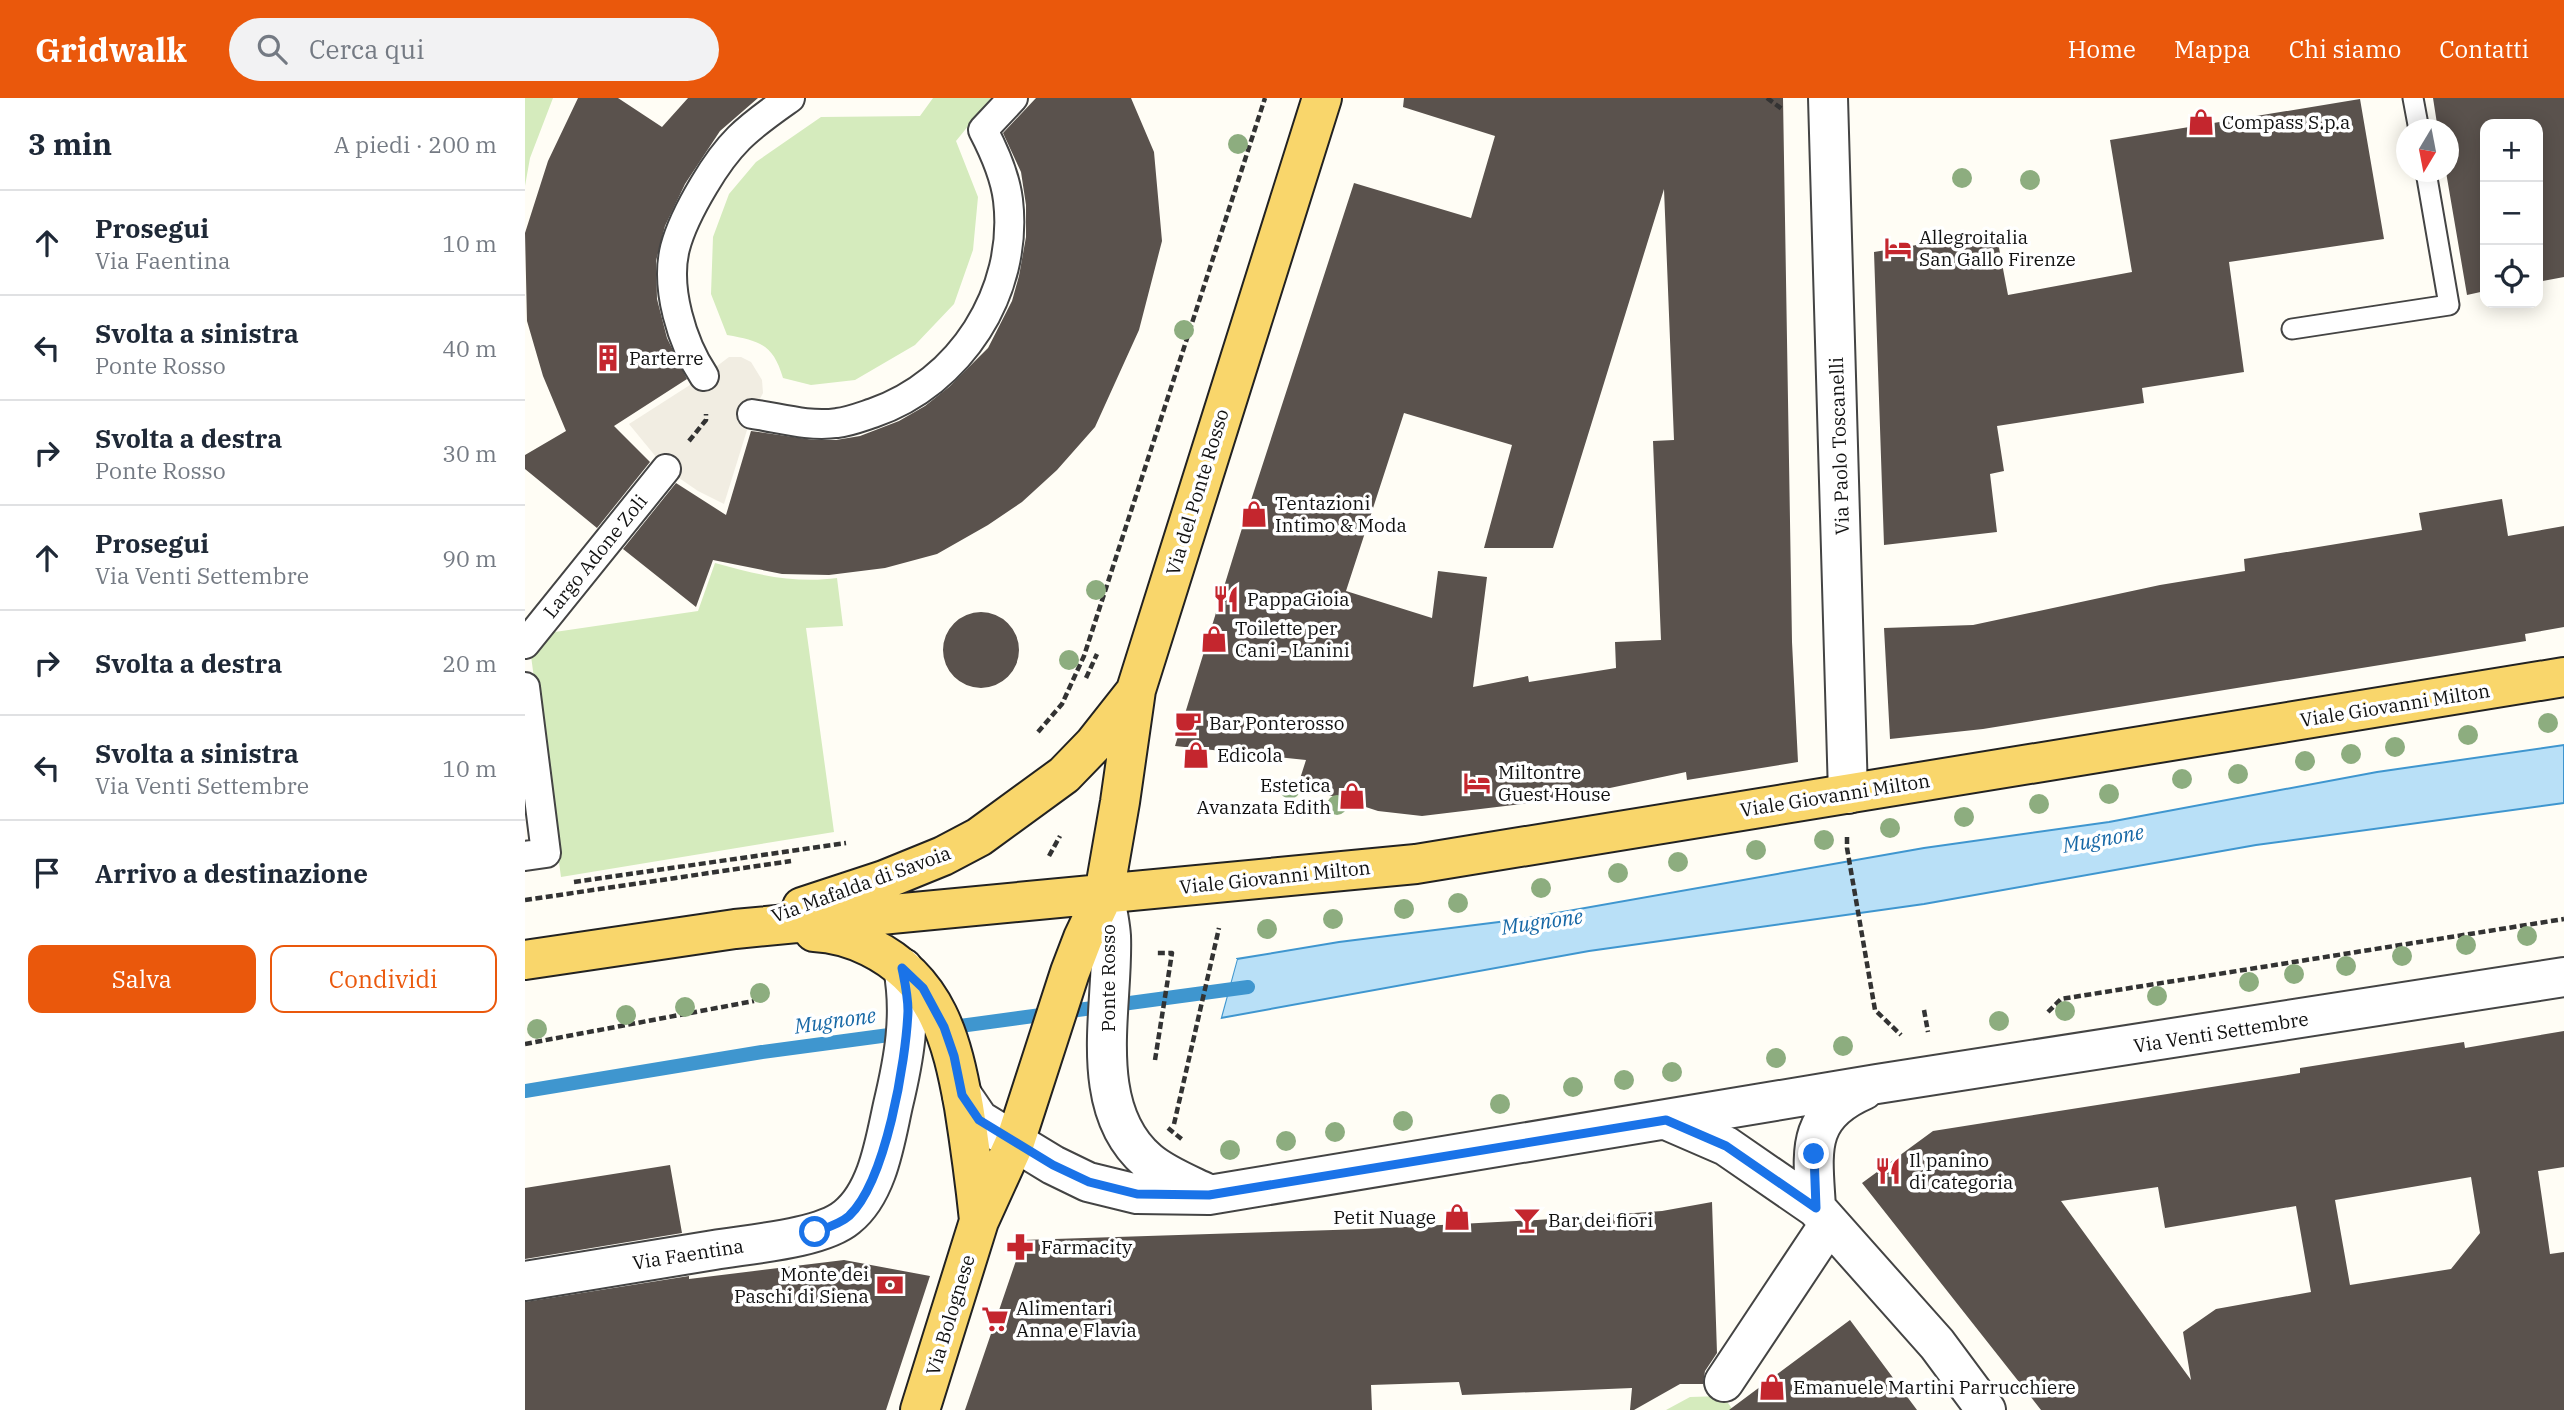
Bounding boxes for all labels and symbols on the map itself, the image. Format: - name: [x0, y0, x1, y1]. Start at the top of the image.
- shop icon: Compass S.p.a: [2186, 107, 2216, 137]
- place label: Compass S.p.a: [2222, 110, 2350, 134]
- north arrow: [2396, 119, 2459, 182]
- place label: Allegroitalia San Gallo Firenze: [1919, 225, 2076, 271]
- hotel icon: Allegroitalia San Gallo Firenze: [1883, 233, 1913, 263]
- building icon: Parterre: [593, 343, 623, 373]
- place label: Parterre: [629, 346, 703, 370]
- street label: Via Paolo Toscanelli: [1824, 357, 1854, 535]
- street label: Via del Ponte Rosso: [1160, 406, 1234, 578]
- street label: Largo Adone Zoli: [538, 489, 652, 623]
- place label: Tentazioni Intimo & Moda: [1275, 491, 1407, 537]
- shop icon: Tentazioni Intimo & Moda: [1239, 499, 1269, 529]
- restaurant icon: PappaGioia: [1211, 584, 1241, 614]
- place label: PappaGioia: [1247, 587, 1350, 611]
- place label: Toilette per Cani - Lanini: [1235, 616, 1350, 662]
- shop icon: Toilette per Cani - Lanini: [1199, 624, 1229, 654]
- street label: Viale Giovanni Milton: [2298, 678, 2492, 732]
- cafe icon: Bar Ponterosso: [1173, 708, 1203, 738]
- place label: Bar Ponterosso: [1209, 711, 1344, 735]
- shop icon: Edicola: [1181, 740, 1211, 770]
- place label: Edicola: [1217, 743, 1283, 767]
- place label: Miltontre Guest House: [1498, 760, 1611, 806]
- hotel icon: Miltontre Guest House: [1462, 768, 1492, 798]
- street label: Viale Giovanni Milton: [1738, 768, 1932, 822]
- place label: Estetica Avanzata Edith: [1197, 773, 1331, 819]
- shop icon: Estetica Avanzata Edith: [1337, 781, 1367, 811]
- water label: Mugnone: [2059, 817, 2147, 859]
- street label: Via Mafalda di Savoia: [768, 840, 954, 928]
- street label: Viale Giovanni Milton: [1178, 855, 1372, 899]
- water label: Mugnone: [1498, 901, 1585, 941]
- street label: Ponte Rosso: [1096, 924, 1120, 1032]
- water label: Mugnone: [791, 1000, 878, 1040]
- street label: Via Venti Settembre: [2132, 1006, 2310, 1058]
- route end: [1798, 1138, 1829, 1169]
- place label: Il panino di categoria: [1909, 1148, 2013, 1194]
- restaurant icon: Il panino di categoria: [1873, 1156, 1903, 1186]
- shop icon: Petit Nuage: [1442, 1202, 1472, 1232]
- place label: Petit Nuage: [1333, 1205, 1436, 1229]
- bar icon: Bar dei fiori: [1512, 1205, 1542, 1235]
- place label: Bar dei fiori: [1548, 1208, 1653, 1232]
- route start: [799, 1216, 830, 1247]
- pharmacy icon: Farmacity: [1005, 1232, 1035, 1262]
- street label: Via Faentina: [631, 1233, 745, 1275]
- place label: Farmacity: [1041, 1235, 1133, 1259]
- street label: Via Bolognese: [920, 1252, 980, 1378]
- place label: Monte dei Paschi di Siena: [734, 1262, 869, 1308]
- bank icon: Monte dei Paschi di Siena: [875, 1270, 905, 1300]
- place label: Alimentari Anna e Flavia: [1016, 1296, 1137, 1342]
- supermarket icon: Alimentari Anna e Flavia: [980, 1304, 1010, 1334]
- shop icon: Emanuele Martini Parrucchiere: [1757, 1372, 1787, 1402]
- place label: Emanuele Martini Parrucchiere: [1793, 1375, 2076, 1399]

